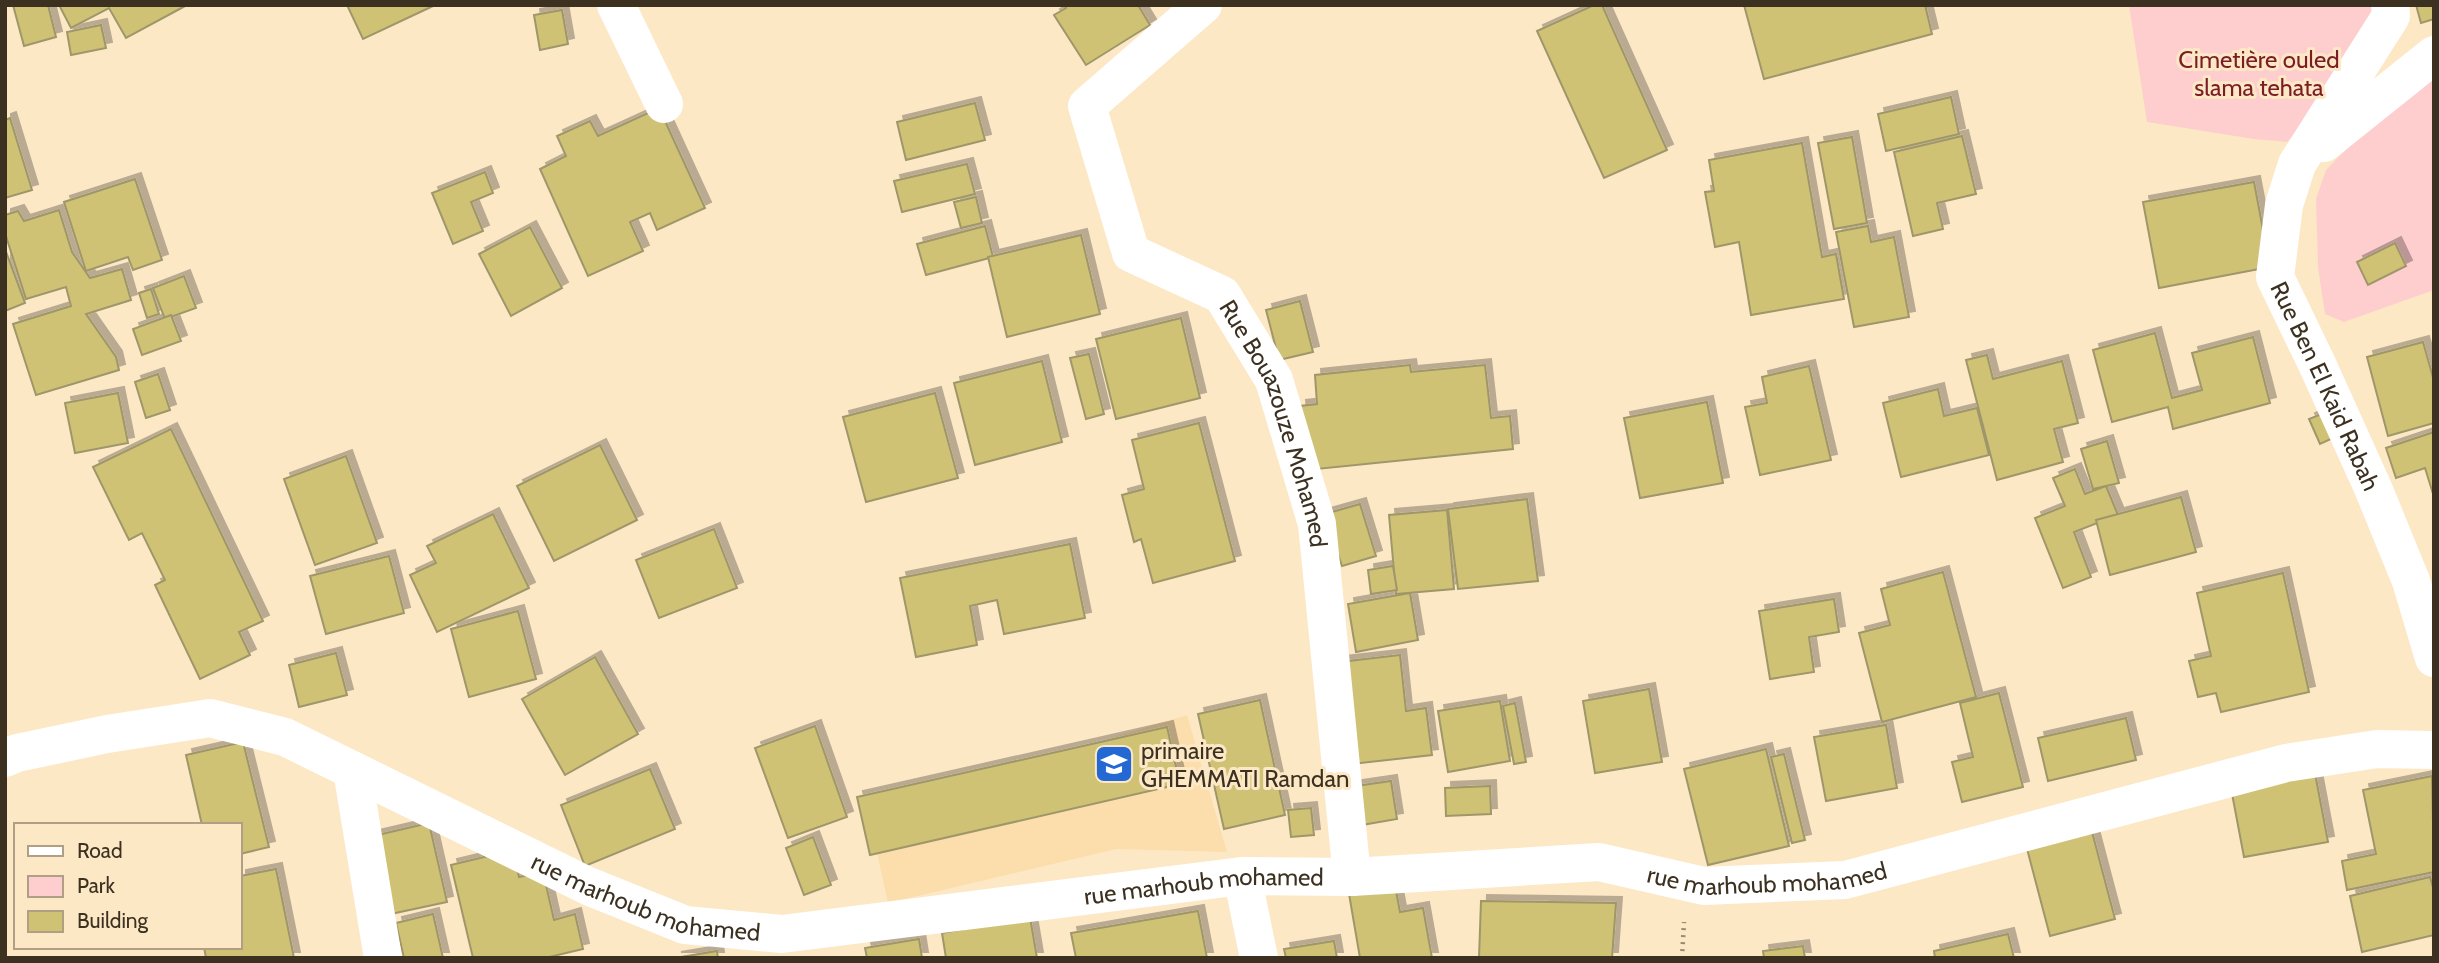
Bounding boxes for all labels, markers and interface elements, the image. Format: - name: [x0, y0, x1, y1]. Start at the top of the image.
- park label: Cimetière ouled slama tehata: [2178, 45, 2340, 102]
- street label: Rue Ben El Kaid Rabah: [2265, 277, 2387, 495]
- street label: Rue Bouazouze Mohamed: [1214, 294, 1334, 549]
- place label: primaire GHEMMATI Ramdan: [1141, 736, 1349, 793]
- school or university icon: primaire GHEMMATI Ramdan: [1093, 743, 1135, 785]
- legend: [14, 823, 242, 949]
- text: Road: [77, 838, 123, 863]
- street label: rue marhoub mohamed: [527, 846, 762, 946]
- street label: rue marhoub mohamed: [1645, 855, 1890, 900]
- street label: rue marhoub mohamed: [1082, 861, 1324, 910]
- text: Park: [77, 873, 115, 898]
- text: Building: [77, 908, 149, 933]

